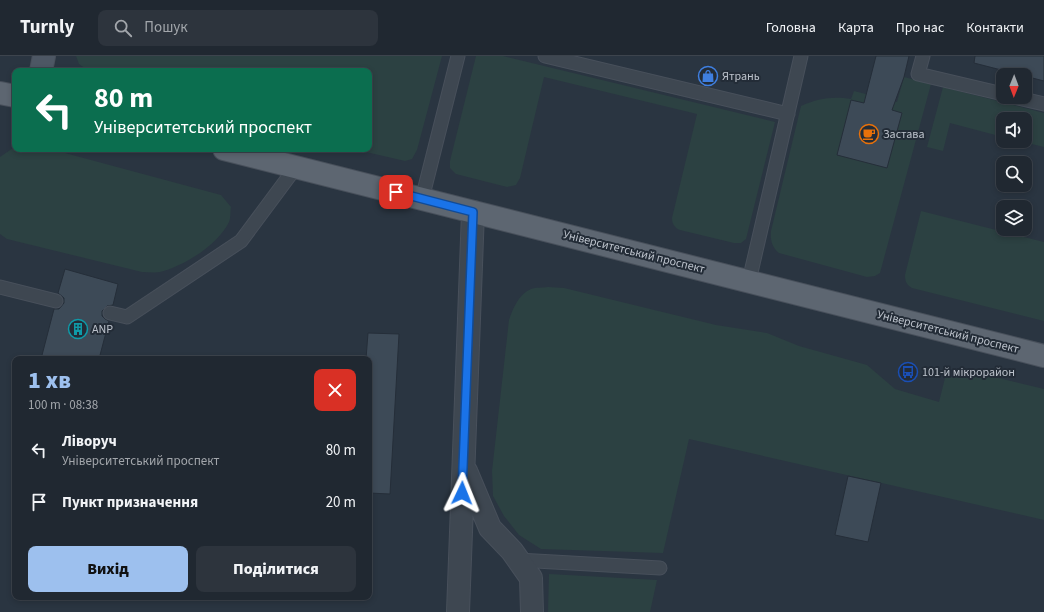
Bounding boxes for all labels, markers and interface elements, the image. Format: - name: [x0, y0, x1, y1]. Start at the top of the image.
- search box: [98, 10, 378, 46]
- text: Turnly: [20, 14, 74, 41]
- icon: search: [112, 17, 134, 39]
- text: Пошук: [144, 17, 188, 38]
- text: Головна: [766, 18, 816, 38]
- text: Карта: [838, 18, 874, 38]
- text: Про нас: [896, 18, 944, 38]
- text: Контакти: [966, 18, 1024, 38]
- shop icon: Ятрань: [697, 65, 719, 87]
- place label: Ятрань: [722, 68, 760, 85]
- north arrow: [996, 68, 1032, 104]
- map controls: [996, 68, 1032, 236]
- text: 80 m: [94, 78, 153, 118]
- icon: left: [28, 84, 80, 136]
- button: sound: [996, 112, 1032, 148]
- text: Університетський проспект: [94, 115, 312, 140]
- cafe icon: Застава: [858, 123, 880, 145]
- place label: Застава: [883, 126, 924, 143]
- button: search: [996, 156, 1032, 192]
- pin: [379, 175, 413, 209]
- icon: arrive: [385, 181, 407, 203]
- button: layers: [996, 200, 1032, 236]
- street label: Університетський проспект: [561, 226, 707, 278]
- street label: Університетський проспект: [875, 306, 1021, 358]
- building icon: ANP: [67, 318, 89, 340]
- place label: ANP: [92, 321, 113, 338]
- bus stop icon: 101-й мікрорайон: [897, 361, 919, 383]
- text: 1 хв: [28, 363, 71, 398]
- place label: 101-й мікрорайон: [922, 364, 1015, 381]
- button: close: [314, 369, 356, 411]
- text: 100 m · 08:38: [28, 396, 98, 414]
- text: Ліворуч: [62, 431, 117, 452]
- icon: left: [28, 439, 50, 461]
- text: 80 m: [326, 440, 356, 461]
- text: Університетський проспект: [62, 452, 220, 470]
- position arrow: [441, 472, 483, 514]
- icon: arrive: [28, 491, 50, 513]
- text: Пункт призначення: [62, 492, 198, 513]
- text: 20 m: [326, 492, 356, 513]
- button: Вихід: [28, 546, 188, 592]
- button: Поділитися: [196, 546, 356, 592]

